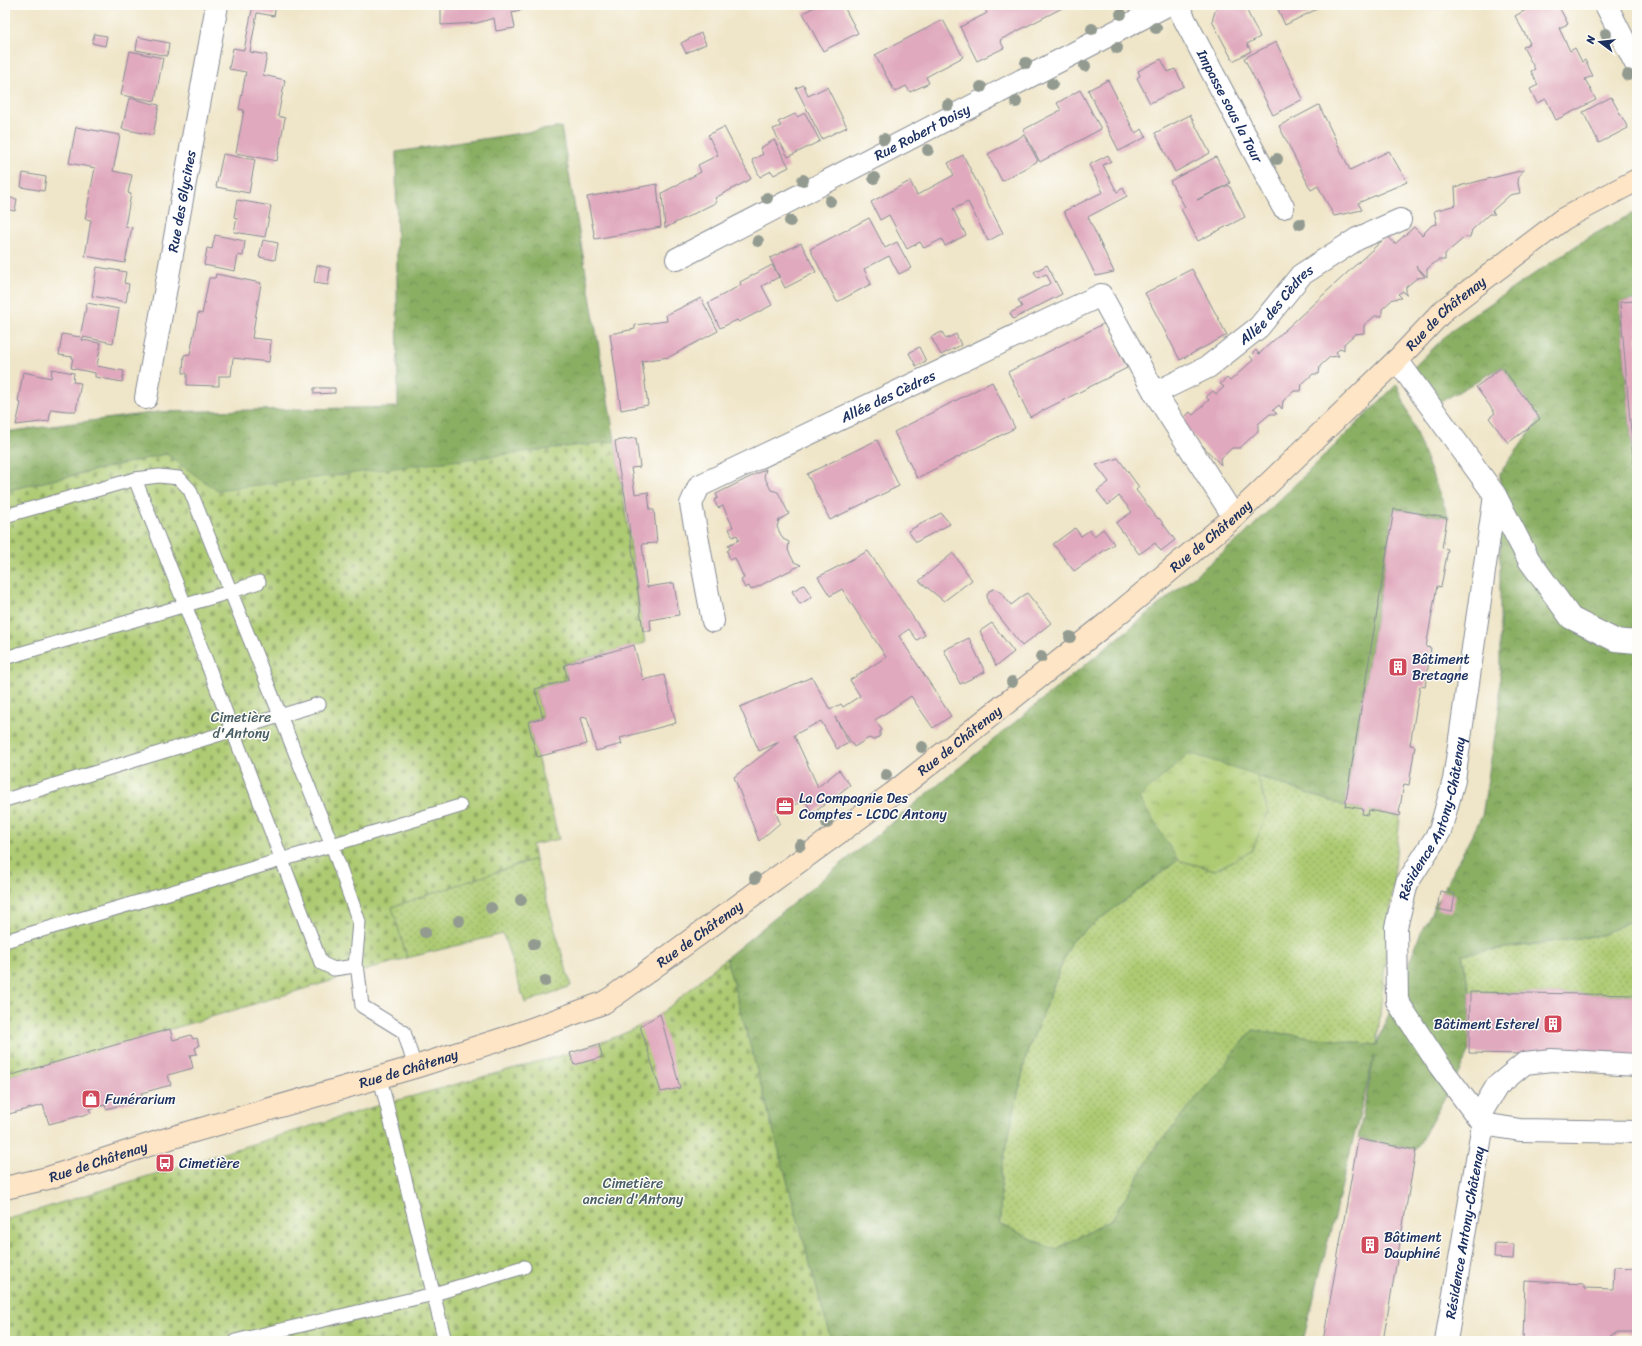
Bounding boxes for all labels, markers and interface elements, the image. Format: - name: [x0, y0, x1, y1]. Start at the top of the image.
- north arrow: [1580, 22, 1620, 62]
- text: N: [1580, 33, 1601, 47]
- street label: Impasse sous la Tour: [1189, 44, 1271, 168]
- street label: Rue Robert Doisy: [870, 96, 975, 167]
- street label: Rue des Glycines: [160, 148, 203, 254]
- street label: Allée des Cèdres: [1232, 257, 1319, 352]
- street label: Rue de Châtenay: [1399, 269, 1492, 357]
- street label: Allée des Cèdres: [835, 363, 940, 430]
- street label: Rue de Châtenay: [1164, 493, 1258, 579]
- place label: Bâtiment Bretagne: [1412, 647, 1470, 688]
- building icon: Bâtiment Bretagne: [1387, 656, 1409, 678]
- street label: Rue de Châtenay: [911, 698, 1008, 782]
- park label: Cimetière d'Antony: [211, 705, 271, 746]
- street label: Résidence Antony-Châtenay: [1391, 735, 1473, 903]
- place label: La Compagnie Des Comptes - LCDC Antony: [799, 786, 948, 827]
- office icon: La Compagnie Des Comptes - LCDC Antony: [774, 795, 796, 817]
- street label: Rue de Châtenay: [651, 893, 749, 974]
- place label: Bâtiment Esterel: [1434, 1012, 1540, 1037]
- building icon: Bâtiment Esterel: [1542, 1013, 1564, 1035]
- street label: Rue de Châtenay: [356, 1041, 462, 1095]
- place label: Funérarium: [105, 1087, 176, 1112]
- shop icon: Funérarium: [80, 1088, 102, 1110]
- street label: Rue de Châtenay: [46, 1133, 151, 1189]
- street label: Résidence Antony-Châtenay: [1437, 1144, 1492, 1321]
- place label: Cimetière: [179, 1151, 240, 1176]
- bus stop icon: Cimetière: [154, 1152, 176, 1174]
- park label: Cimetière ancien d'Antony: [583, 1171, 684, 1212]
- place label: Bâtiment Dauphiné: [1384, 1225, 1442, 1266]
- building icon: Bâtiment Dauphiné: [1359, 1234, 1381, 1256]

